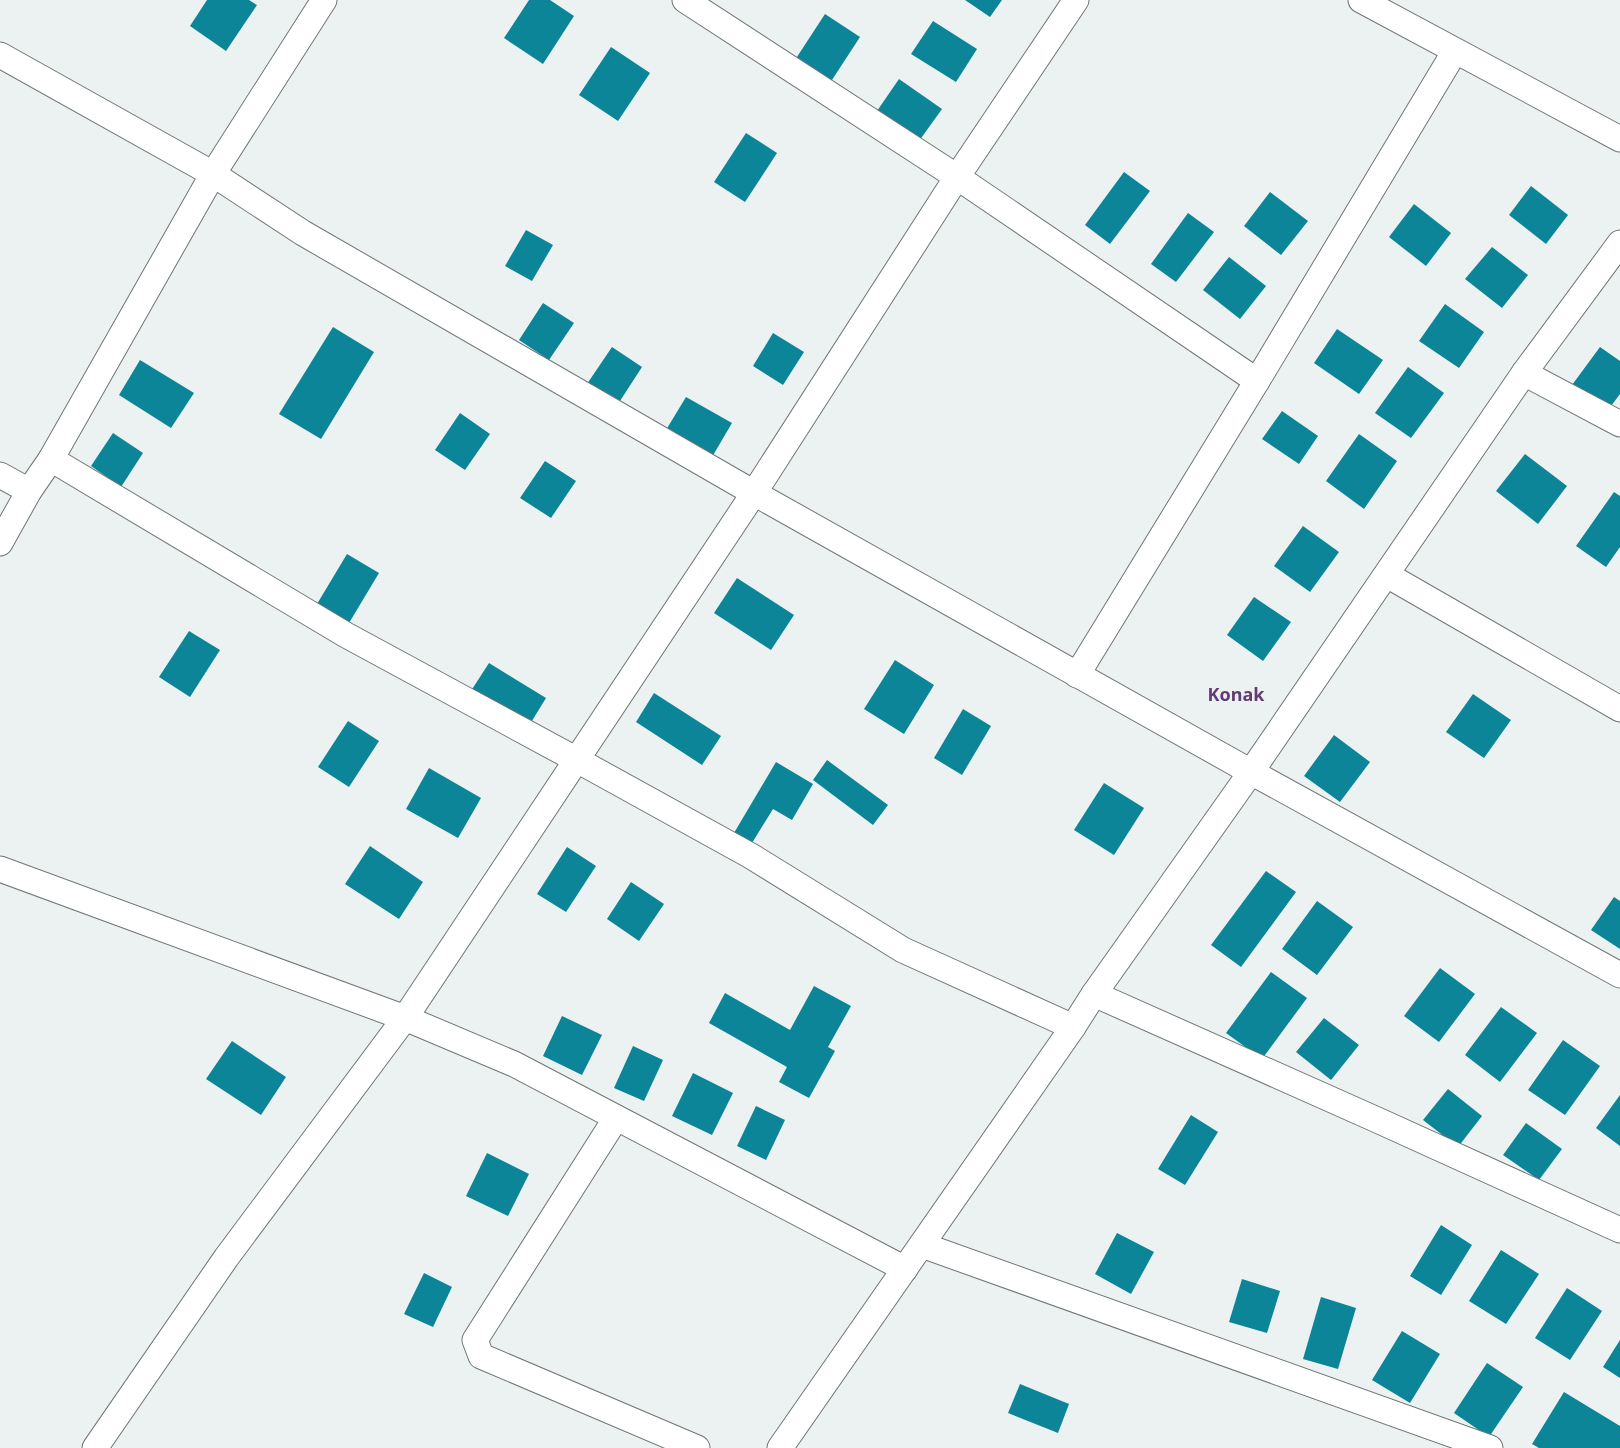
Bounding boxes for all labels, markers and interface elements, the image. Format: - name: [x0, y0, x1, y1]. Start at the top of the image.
- district label: Konak: [1208, 682, 1265, 706]

